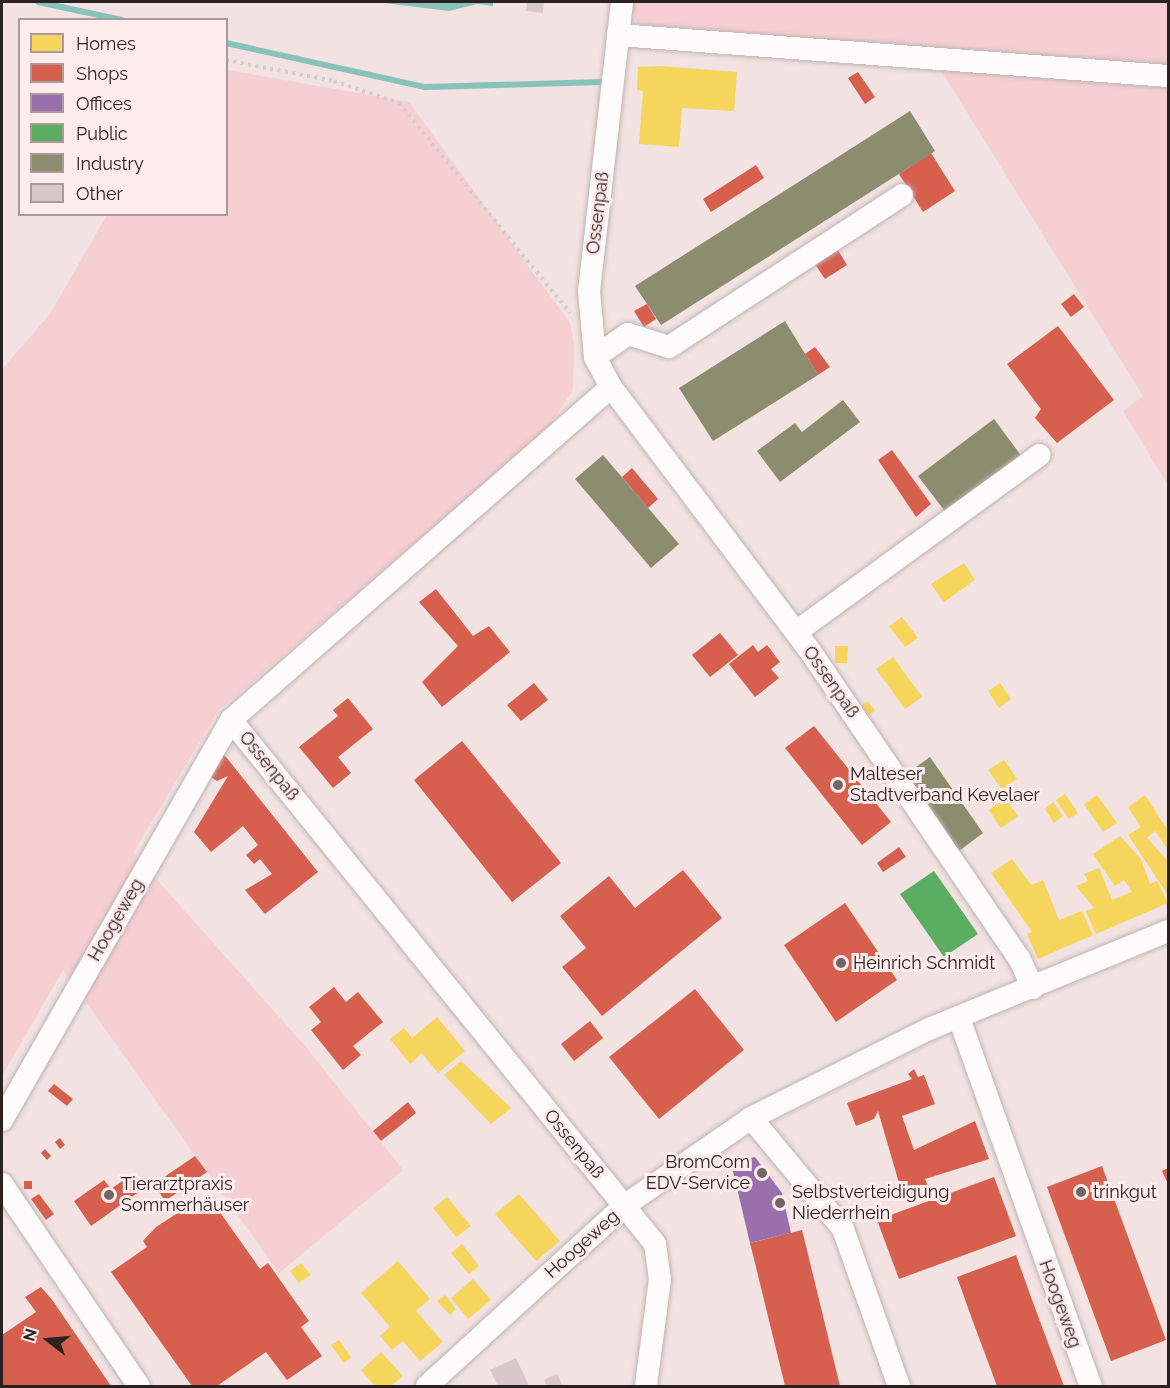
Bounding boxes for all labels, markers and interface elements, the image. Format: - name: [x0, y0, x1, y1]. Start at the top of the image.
- legend: [18, 18, 228, 216]
- text: Homes: [76, 33, 136, 54]
- text: Shops: [76, 63, 128, 84]
- text: Offices: [76, 93, 132, 114]
- text: Public: [76, 123, 128, 144]
- text: Industry: [76, 153, 144, 174]
- street label: Ossenpaß: [582, 171, 614, 255]
- text: Other: [76, 183, 123, 204]
- street label: Ossenpaß: [798, 642, 864, 722]
- street label: Ossenpaß: [235, 727, 303, 805]
- place label: Malteser Stadtverband Kevelaer: [850, 764, 1040, 806]
- marker: Malteser Stadtverband Kevelaer: [831, 778, 845, 792]
- street label: Hoogeweg: [84, 875, 148, 965]
- place label: Heinrich Schmidt: [853, 952, 995, 974]
- marker: Heinrich Schmidt: [834, 956, 848, 970]
- street label: Ossenpaß: [540, 1105, 608, 1183]
- place label: BromCom EDV-Service: [646, 1152, 750, 1194]
- marker: BromCom EDV-Service: [755, 1166, 769, 1180]
- place label: Tierarztpraxis Sommerhäuser: [121, 1174, 249, 1216]
- place label: trinkgut: [1093, 1181, 1157, 1203]
- place label: Selbstverteidigung Niederrhein: [792, 1182, 949, 1224]
- marker: trinkgut: [1074, 1185, 1088, 1199]
- marker: Tierarztpraxis Sommerhäuser: [102, 1188, 116, 1202]
- marker: Selbstverteidigung Niederrhein: [773, 1196, 787, 1210]
- street label: Hoogeweg: [541, 1205, 623, 1283]
- street label: Hoogeweg: [1034, 1257, 1086, 1351]
- north arrow: [18, 1310, 78, 1370]
- text: N: [19, 1326, 41, 1343]

